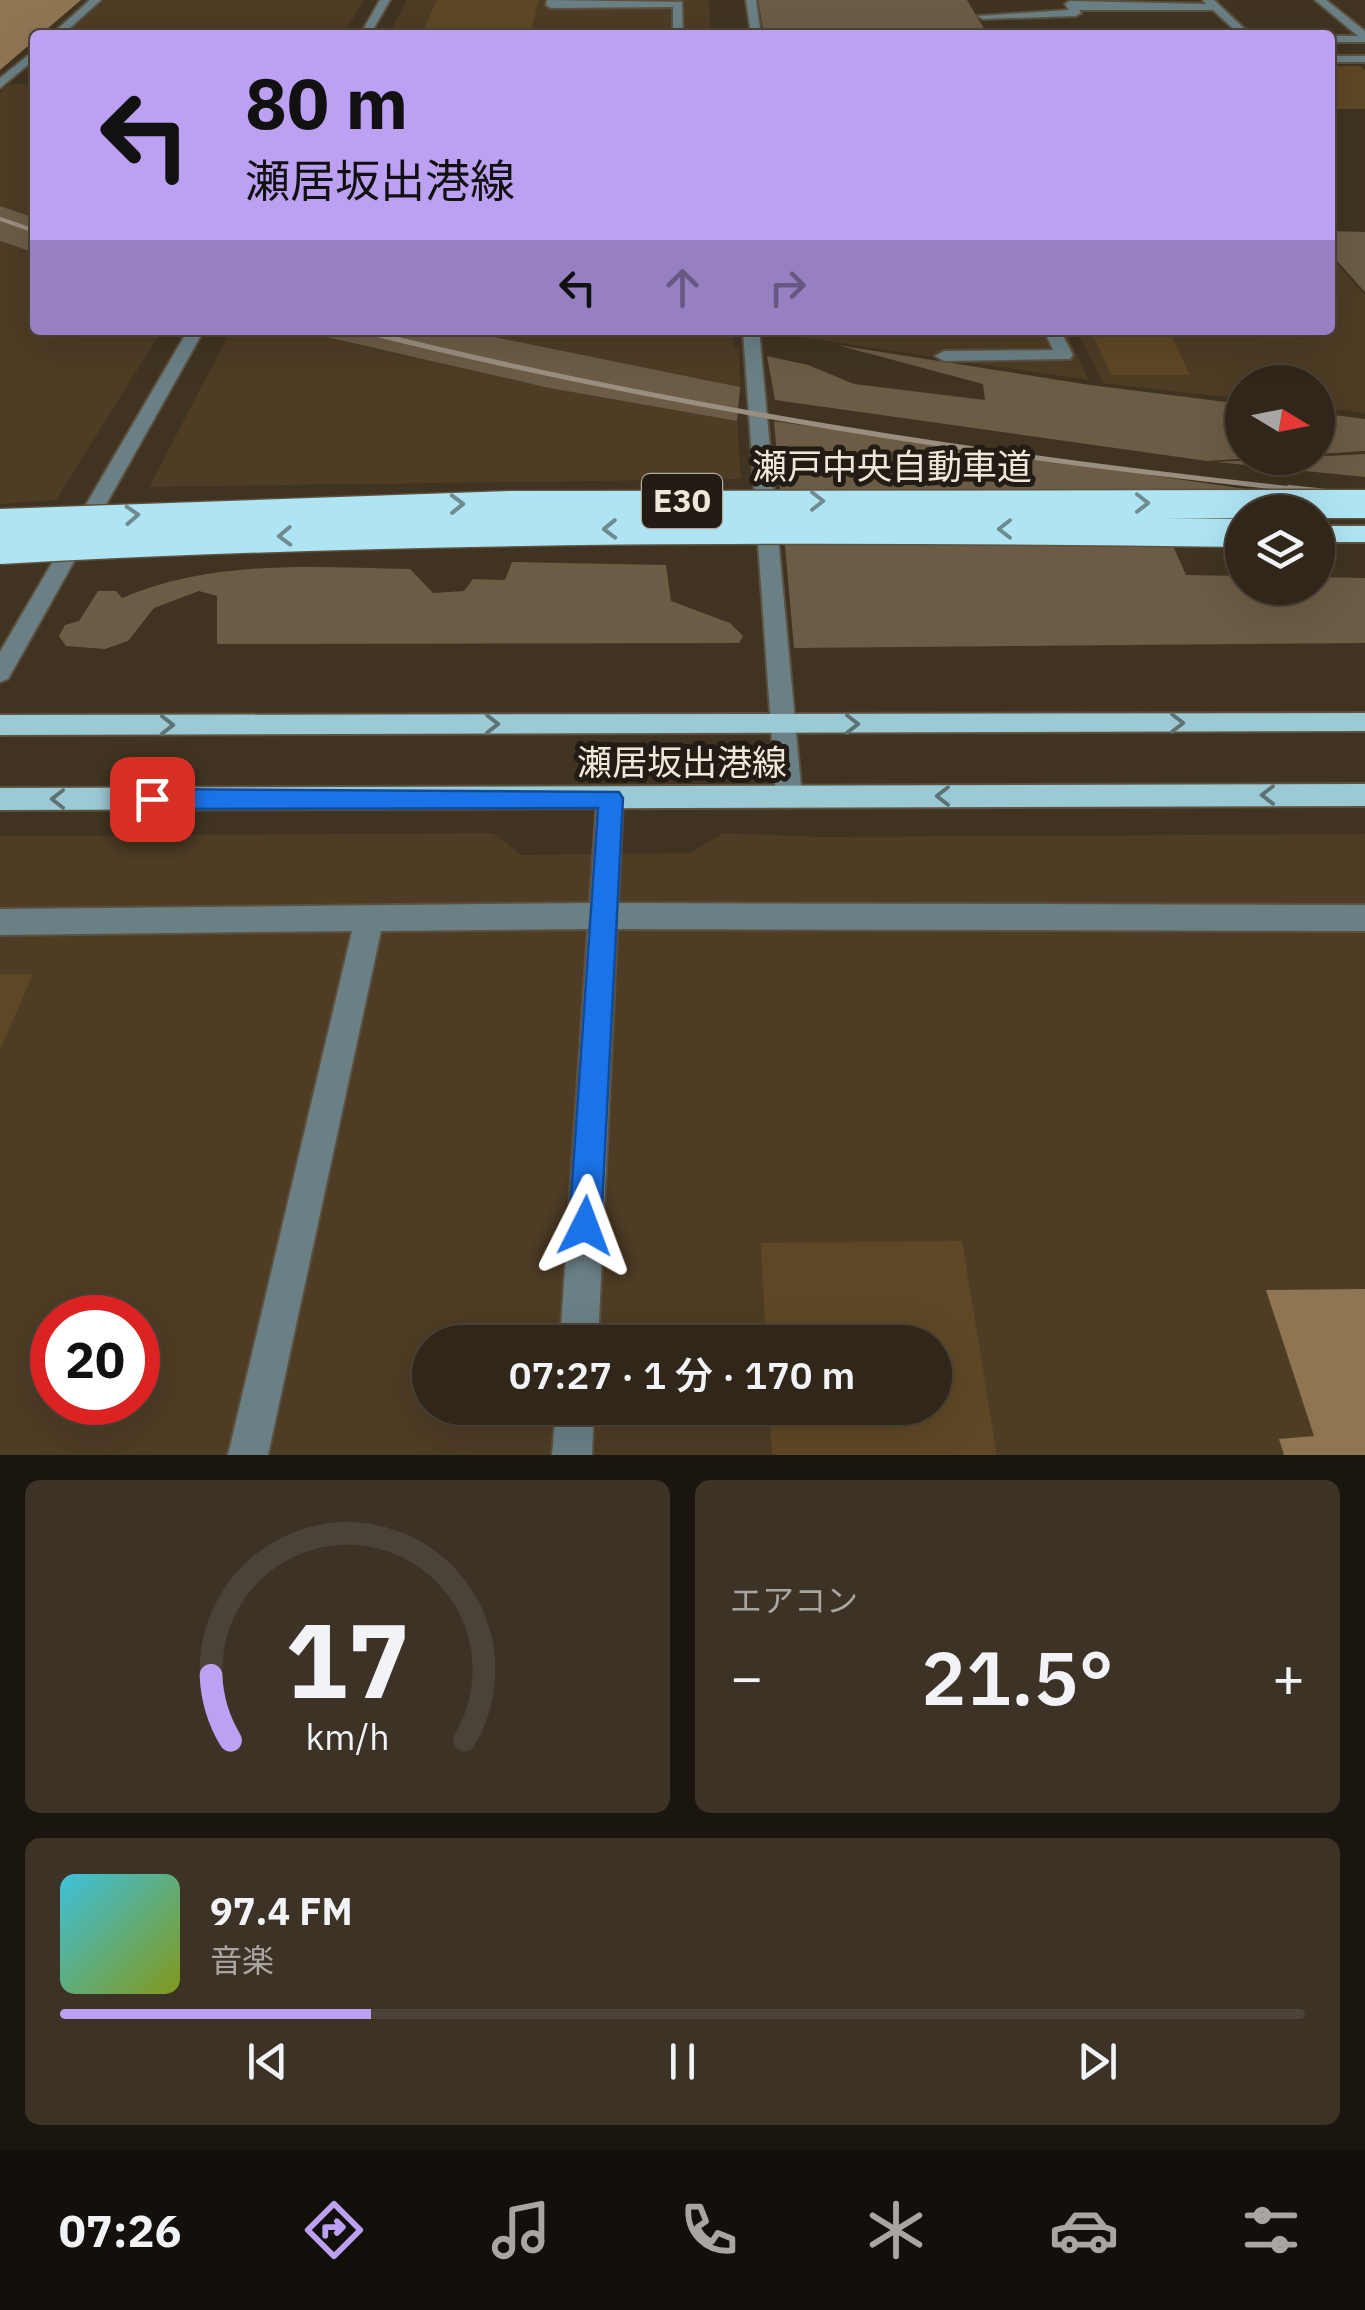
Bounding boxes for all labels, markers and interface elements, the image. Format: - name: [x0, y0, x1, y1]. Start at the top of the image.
- text: 80 m: [245, 57, 408, 148]
- icon: left: [80, 70, 210, 200]
- text: 瀬居坂出港線: [245, 151, 515, 209]
- icon: left: [550, 260, 605, 315]
- icon: ahead: [655, 260, 710, 315]
- icon: right: [760, 260, 815, 315]
- north arrow: [1225, 365, 1335, 475]
- map controls: [1225, 365, 1335, 605]
- street label: 瀬戸中央自動車道: [752, 443, 1032, 489]
- road number: E30: [642, 474, 722, 528]
- one-way arrow: [810, 490, 826, 512]
- one-way arrow: [1136, 492, 1151, 514]
- one-way arrow: [450, 493, 466, 515]
- button: layers: [1225, 495, 1335, 605]
- one-way arrow: [125, 505, 141, 526]
- one-way arrow: [602, 518, 618, 540]
- one-way arrow: [997, 519, 1013, 540]
- one-way arrow: [277, 526, 293, 547]
- one-way arrow: [1170, 712, 1186, 734]
- one-way arrow: [486, 713, 501, 735]
- one-way arrow: [846, 713, 861, 735]
- one-way arrow: [160, 714, 176, 736]
- street label: 瀬居坂出港線: [577, 739, 787, 785]
- pin: [110, 757, 195, 842]
- icon: arrive: [125, 772, 180, 827]
- one-way arrow: [1259, 784, 1274, 806]
- one-way arrow: [934, 785, 950, 807]
- one-way arrow: [49, 788, 64, 810]
- position arrow: [533, 1174, 637, 1278]
- speed limit sign: 20: [30, 1295, 160, 1425]
- text: 07:27 · 1 分 · 170 m: [509, 1350, 855, 1399]
- text: エアコン: [730, 1579, 858, 1621]
- text: 17: [285, 1591, 410, 1727]
- text: 21.5°: [921, 1628, 1114, 1726]
- text: −: [730, 1641, 763, 1712]
- text: +: [1272, 1641, 1305, 1712]
- text: km/h: [305, 1713, 390, 1760]
- text: 97.4 FM: [210, 1886, 353, 1935]
- text: 音楽: [210, 1939, 274, 1981]
- icon: previous: [240, 2034, 295, 2089]
- icon: pause: [655, 2034, 710, 2089]
- icon: next: [1070, 2034, 1125, 2089]
- icon: directions: [299, 2195, 369, 2265]
- icon: music: [486, 2195, 556, 2265]
- icon: phone: [674, 2195, 744, 2265]
- icon: climate: [861, 2195, 931, 2265]
- icon: car: [1049, 2195, 1119, 2265]
- icon: filters: [1236, 2195, 1306, 2265]
- text: 07:26: [59, 2201, 182, 2259]

